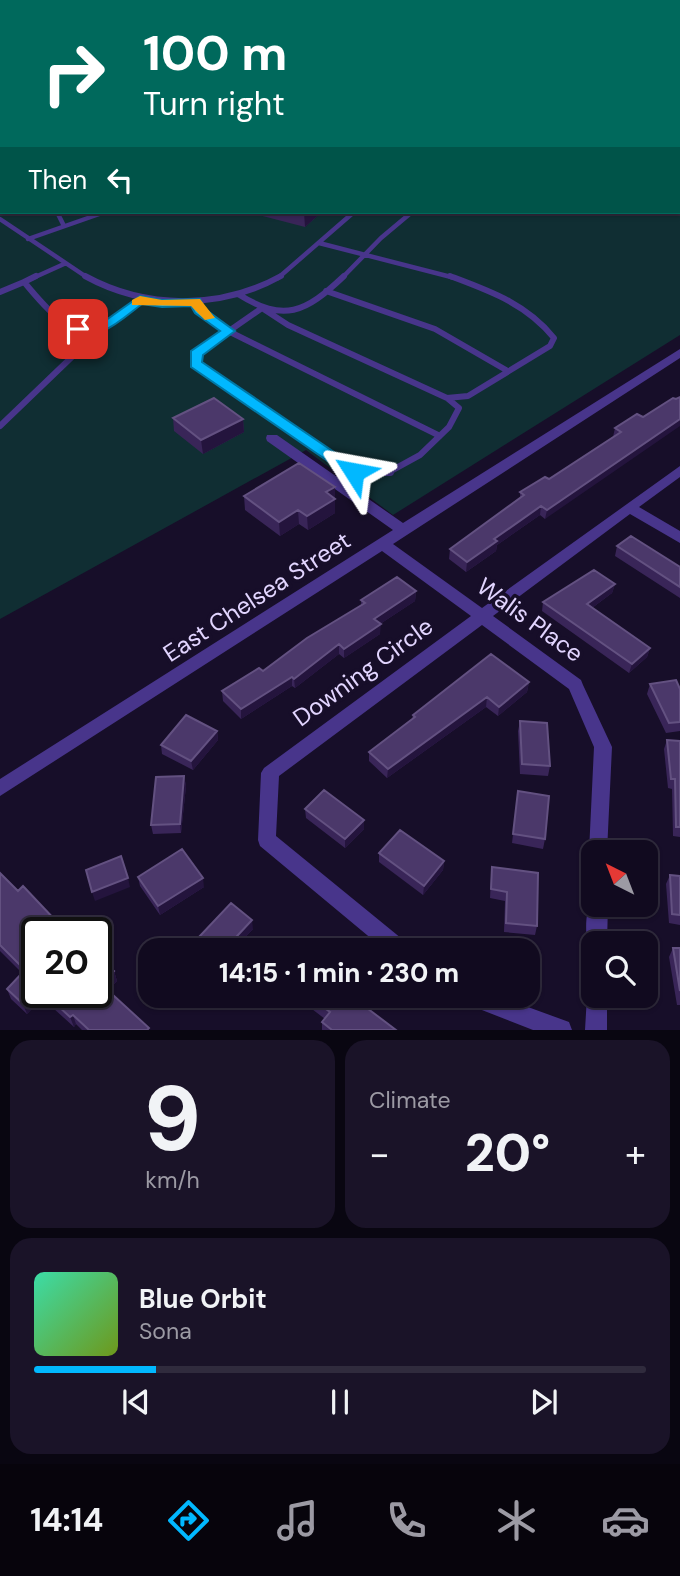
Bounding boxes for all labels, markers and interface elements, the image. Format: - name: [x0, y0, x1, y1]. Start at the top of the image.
- text: 100 m: [143, 21, 287, 85]
- icon: right: [28, 28, 119, 119]
- text: Turn right: [143, 83, 285, 125]
- icon: left: [101, 161, 139, 199]
- text: Then: [28, 163, 87, 197]
- pin: [48, 299, 108, 359]
- icon: arrive: [59, 310, 97, 348]
- position arrow: [317, 435, 391, 509]
- street label: East Chelsea Street: [157, 524, 356, 669]
- street label: Walis Place: [471, 571, 590, 669]
- street label: Downing Circle: [287, 610, 439, 733]
- north arrow: [581, 840, 658, 917]
- map controls: [581, 840, 658, 1008]
- speed limit sign: 20: [21, 917, 112, 1008]
- button: search: [581, 931, 658, 1008]
- text: 14:15 · 1 min · 230 m: [219, 956, 459, 990]
- text: 9: [144, 1060, 201, 1178]
- text: Climate: [369, 1085, 451, 1115]
- text: 20°: [465, 1119, 550, 1187]
- text: −: [369, 1129, 390, 1179]
- text: +: [625, 1129, 646, 1179]
- text: km/h: [145, 1165, 200, 1195]
- text: Blue Orbit: [139, 1282, 267, 1316]
- text: Sona: [139, 1316, 192, 1346]
- icon: previous: [117, 1383, 155, 1421]
- icon: pause: [321, 1383, 359, 1421]
- icon: next: [525, 1383, 563, 1421]
- icon: directions: [164, 1496, 213, 1545]
- icon: music: [273, 1496, 322, 1545]
- icon: phone: [382, 1496, 431, 1545]
- icon: climate: [492, 1496, 541, 1545]
- icon: car: [601, 1496, 650, 1545]
- text: 14:14: [30, 1499, 103, 1541]

